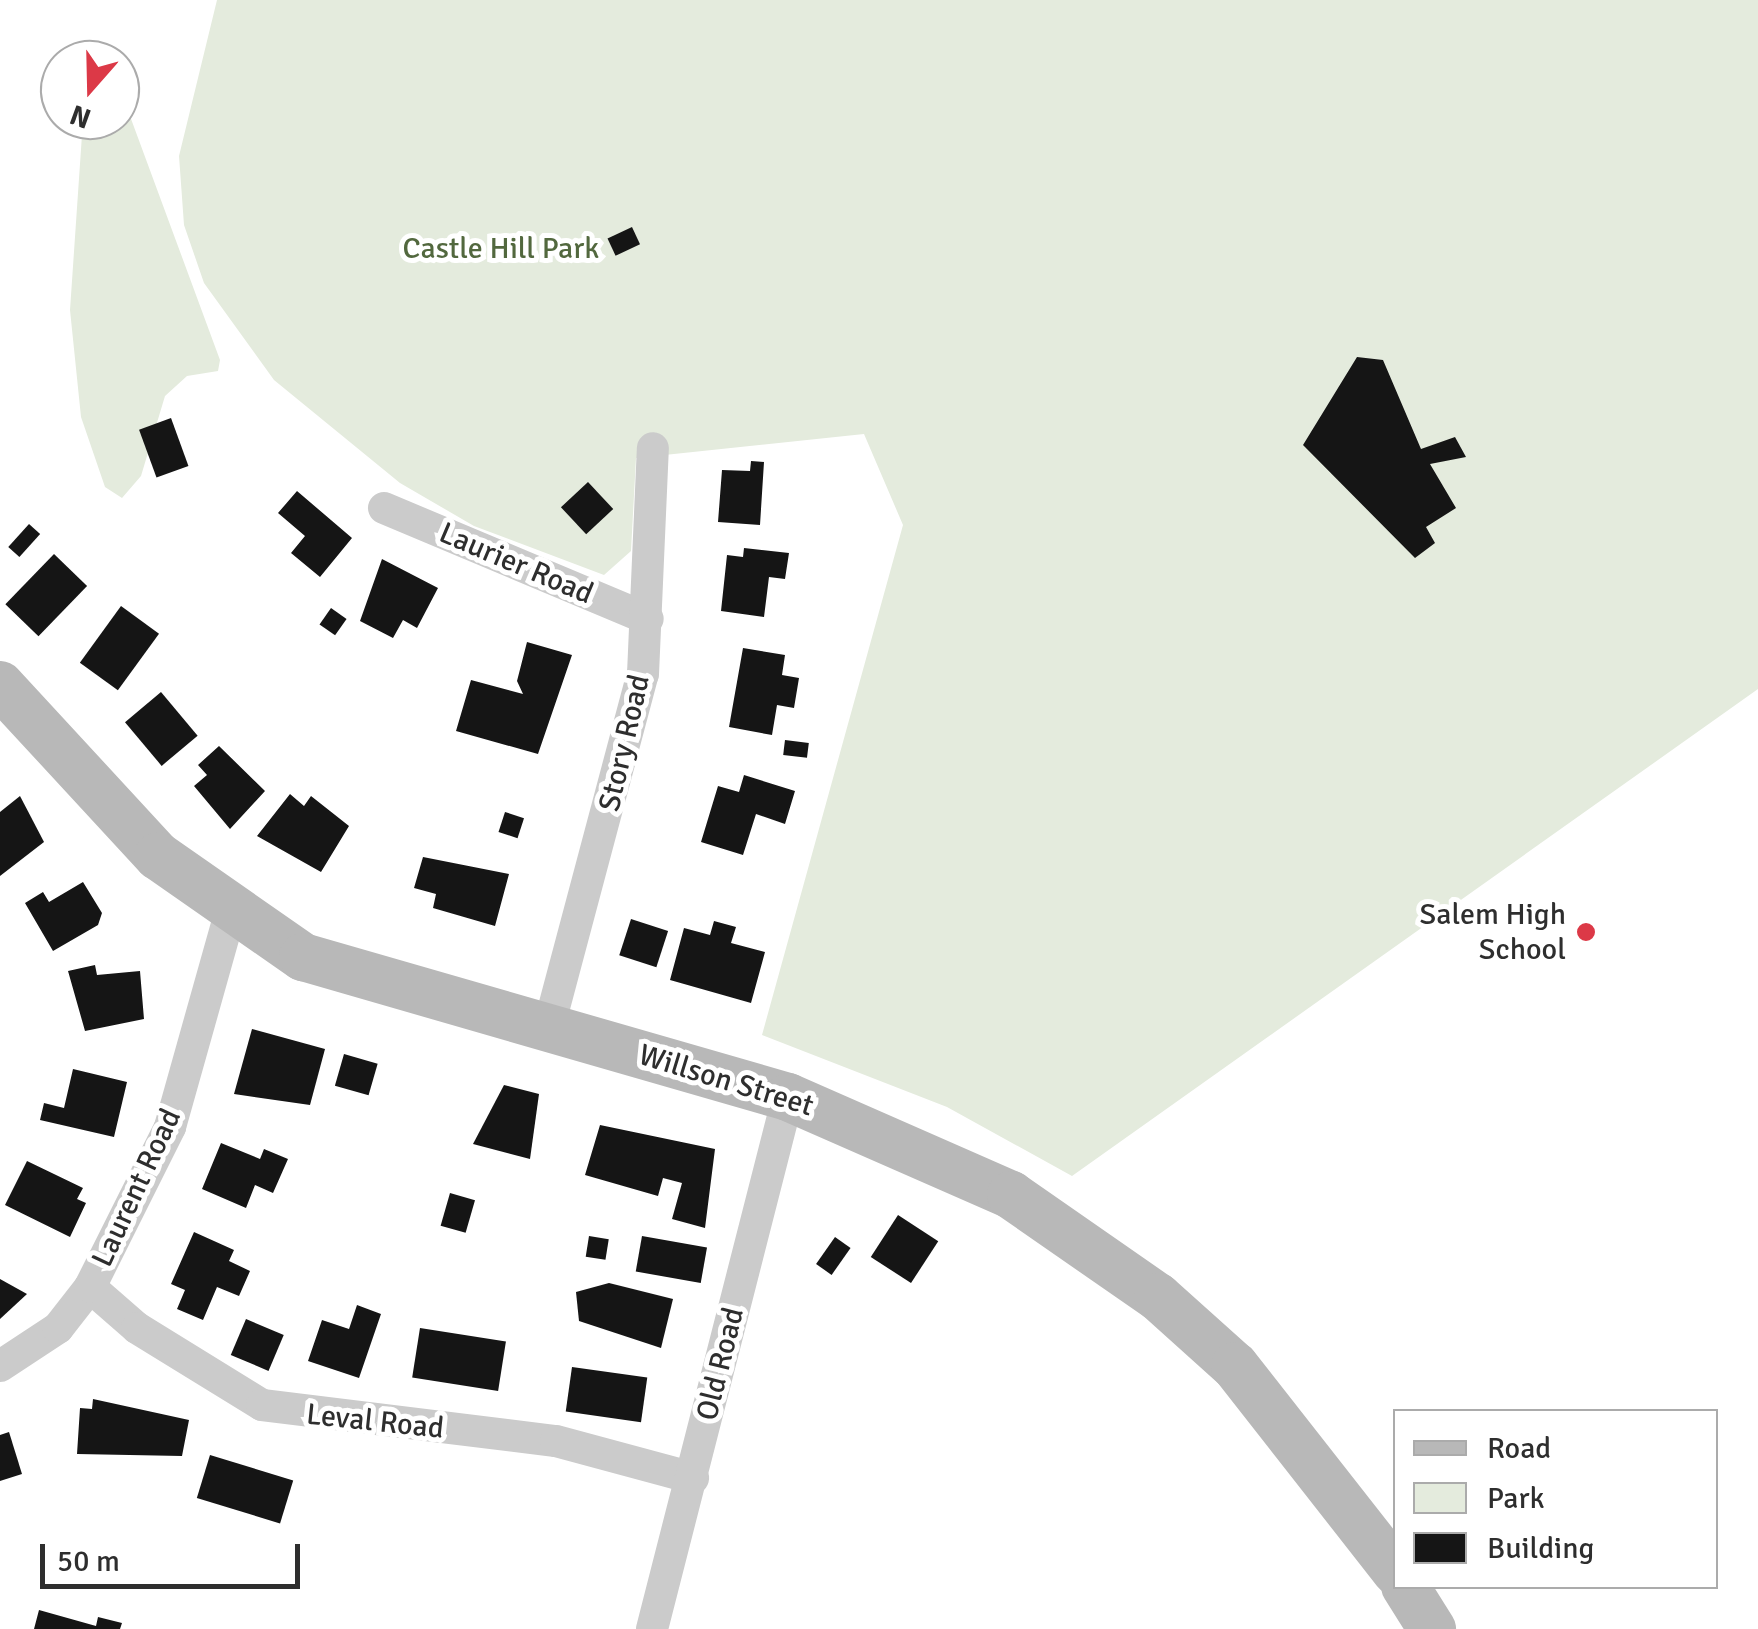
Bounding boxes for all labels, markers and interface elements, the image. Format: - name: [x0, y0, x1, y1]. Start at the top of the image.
- north arrow: [40, 40, 140, 140]
- text: N: [65, 97, 95, 136]
- park label: Castle Hill Park: [403, 231, 599, 267]
- street label: Laurier Road: [434, 515, 598, 613]
- street label: Story Road: [592, 671, 658, 815]
- place label: Salem High School: [1420, 897, 1566, 968]
- marker: Salem High School: [1575, 921, 1597, 943]
- street label: Willson Street: [634, 1037, 818, 1125]
- street label: Laurent Road: [85, 1103, 189, 1273]
- street label: Old Road: [690, 1304, 752, 1424]
- street label: Leval Road: [305, 1397, 445, 1447]
- legend: [1393, 1409, 1718, 1589]
- text: Road: [1487, 1430, 1551, 1467]
- text: Park: [1487, 1480, 1545, 1517]
- scale bar: [45, 1524, 305, 1586]
- text: Building: [1487, 1530, 1594, 1567]
- text: 50 m: [57, 1543, 120, 1580]

